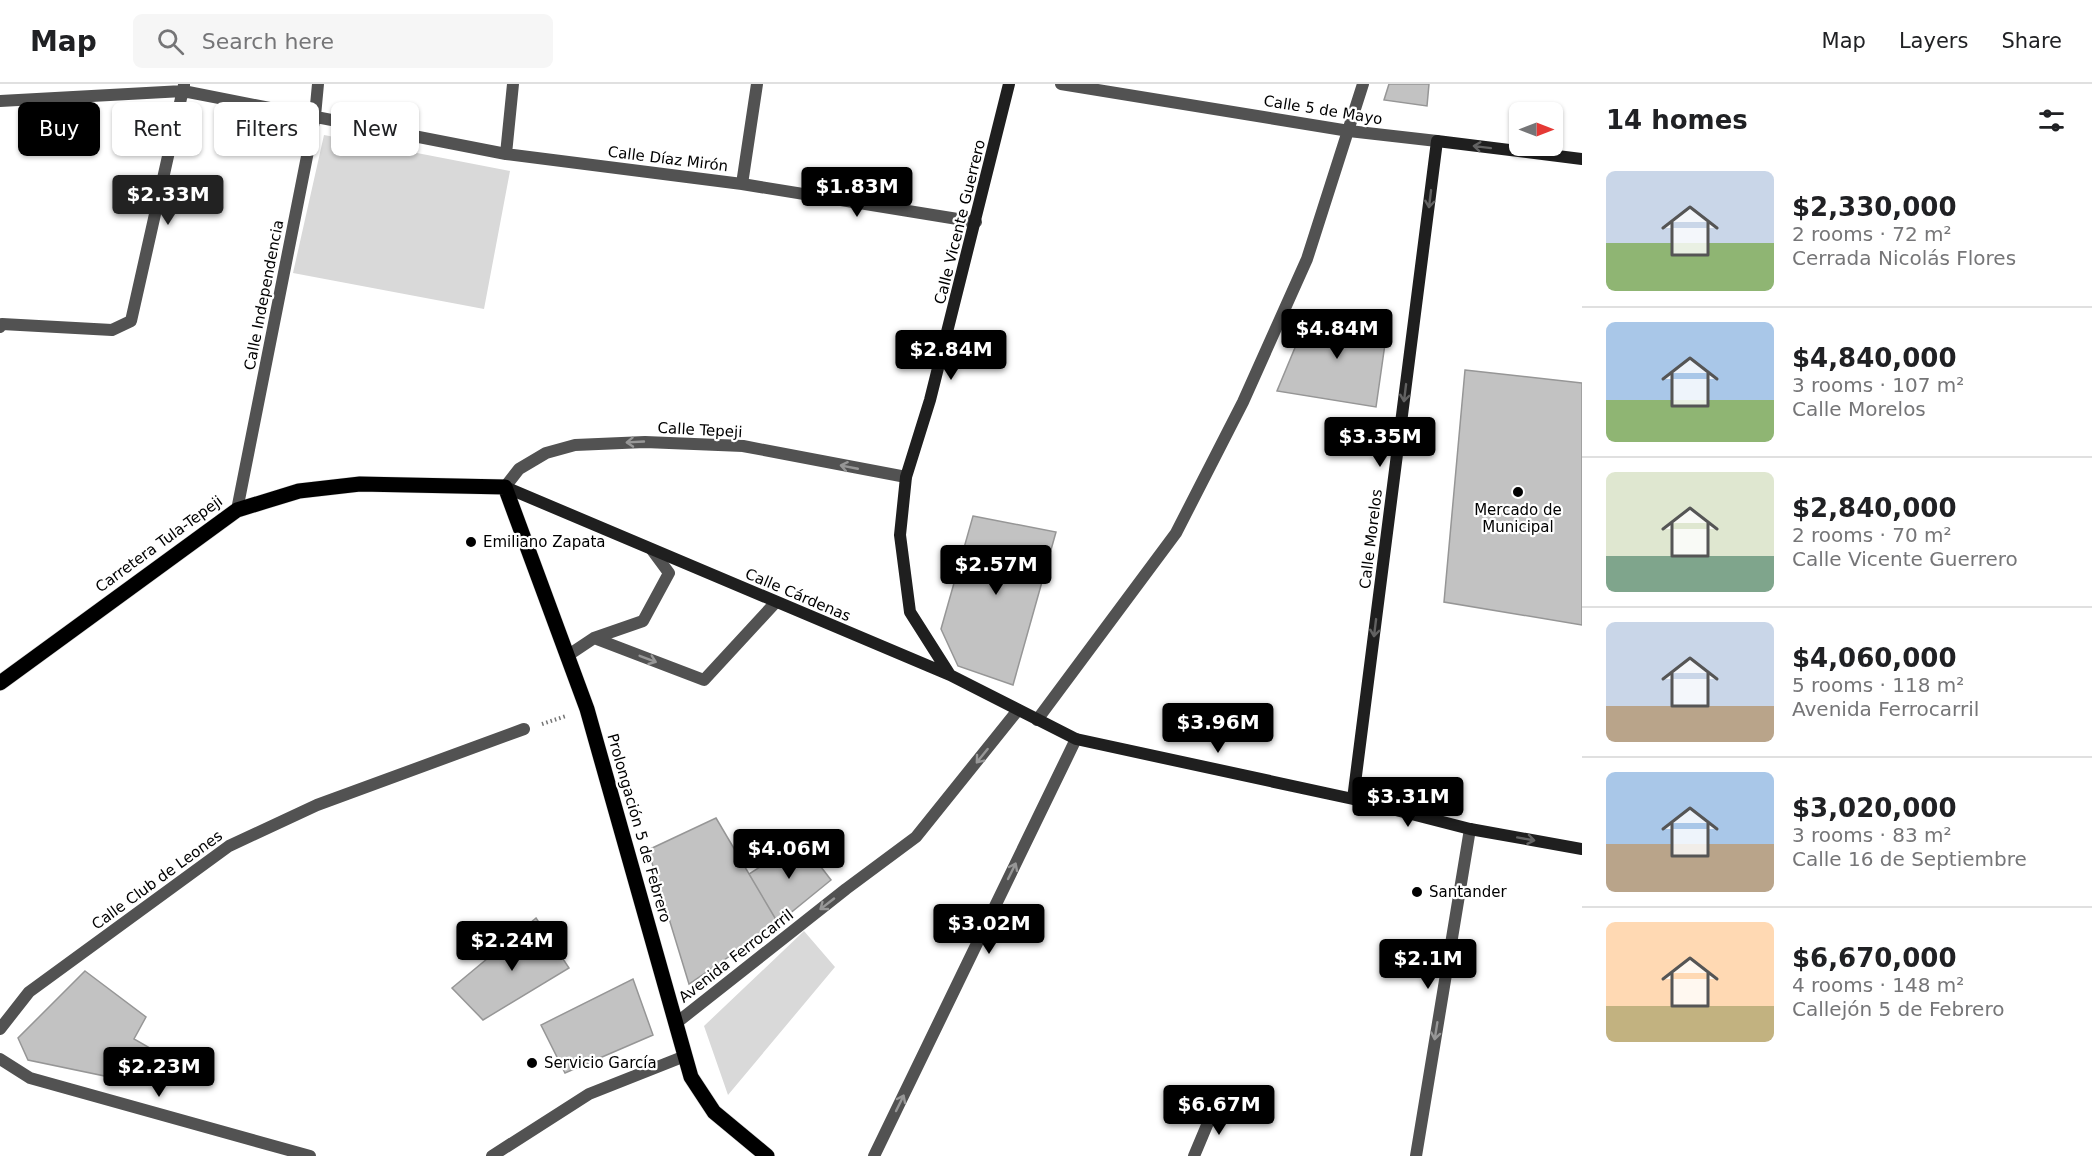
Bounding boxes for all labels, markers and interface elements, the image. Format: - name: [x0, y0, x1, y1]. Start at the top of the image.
- search box: [133, 14, 553, 68]
- text: Map: [30, 25, 97, 58]
- icon: search: [154, 25, 187, 58]
- text: Search here: [202, 29, 334, 54]
- text: Map: [1822, 29, 1866, 53]
- text: Layers: [1899, 29, 1968, 53]
- text: Share: [2001, 29, 2062, 53]
- street label: Calle 5 de Mayo: [1262, 92, 1384, 128]
- chip: Buy: [18, 102, 100, 156]
- chip: Rent: [112, 102, 202, 156]
- chip: Filters: [214, 102, 319, 156]
- chip: New: [331, 102, 419, 156]
- north arrow: [1509, 102, 1563, 156]
- map controls: [1509, 102, 1563, 156]
- icon: filters: [2035, 104, 2068, 137]
- text: 14 homes: [1606, 105, 1748, 135]
- street label: Calle Vicente Guerrero: [931, 138, 989, 306]
- one-way arrow: [1473, 141, 1493, 152]
- street label: Calle Díaz Mirón: [607, 143, 729, 175]
- pin: $1.83M: [808, 167, 906, 218]
- text: $1.83M: [815, 174, 899, 198]
- pin: $2.33M: [119, 175, 217, 226]
- text: $2.33M: [126, 182, 210, 206]
- one-way arrow: [1424, 189, 1435, 209]
- text: $2,330,000: [1792, 192, 1956, 222]
- icon: home: [1654, 195, 1726, 267]
- street label: Calle Independencia: [241, 218, 287, 372]
- text: 2 rooms · 72 m²: [1792, 222, 1952, 246]
- text: Cerrada Nicolás Flores: [1792, 246, 2016, 270]
- pin: $4.84M: [1288, 309, 1386, 360]
- text: $4.84M: [1295, 316, 1379, 340]
- pin: $2.84M: [902, 330, 1000, 381]
- text: $2.84M: [909, 337, 993, 361]
- text: $4,840,000: [1792, 343, 1956, 373]
- icon: home: [1654, 346, 1726, 418]
- text: 3 rooms · 107 m²: [1792, 373, 1964, 397]
- one-way arrow: [1399, 382, 1410, 402]
- text: Calle Morelos: [1792, 397, 1926, 421]
- pin: $3.35M: [1331, 417, 1429, 468]
- street label: Calle Tepeji: [657, 419, 743, 441]
- text: $3.35M: [1338, 424, 1422, 448]
- one-way arrow: [625, 437, 645, 448]
- one-way arrow: [839, 461, 859, 472]
- marker: Mercado de Municipal: [1511, 485, 1525, 499]
- street label: Calle Morelos: [1356, 488, 1386, 590]
- street label: Carretera Tula-Tepeji: [92, 492, 226, 596]
- text: $2,840,000: [1792, 493, 1956, 523]
- icon: home: [1654, 496, 1726, 568]
- place label: Mercado de Municipal: [1474, 501, 1562, 536]
- text: 2 rooms · 70 m²: [1792, 523, 1952, 547]
- place label: Emiliano Zapata: [483, 533, 606, 551]
- marker: Emiliano Zapata: [464, 535, 478, 549]
- pin: $2.57M: [947, 545, 1045, 596]
- text: Calle Vicente Guerrero: [1792, 547, 2018, 571]
- text: $2.57M: [954, 552, 1038, 576]
- street label: Calle Cárdenas: [743, 565, 854, 625]
- one-way arrow: [1369, 617, 1380, 637]
- text: $4,060,000: [1792, 643, 1956, 673]
- icon: home: [1654, 646, 1726, 718]
- one-way arrow: [639, 654, 657, 665]
- text: 5 rooms · 118 m²: [1792, 673, 1964, 697]
- text: Avenida Ferrocarril: [1792, 697, 1979, 721]
- pin: $3.96M: [1169, 703, 1267, 754]
- text: $3.96M: [1176, 710, 1260, 734]
- street label: Prolongación 5 de Febrero: [603, 731, 675, 925]
- one-way arrow: [975, 747, 988, 763]
- pin: $3.31M: [1359, 777, 1457, 828]
- text: $3.31M: [1366, 784, 1450, 808]
- text: $3,020,000: [1792, 793, 1956, 823]
- icon: home: [1654, 796, 1726, 868]
- text: 3 rooms · 83 m²: [1792, 823, 1952, 847]
- street label: Calle Club de Leones: [88, 826, 226, 933]
- pin: $4.06M: [740, 829, 838, 880]
- one-way arrow: [1516, 833, 1535, 844]
- text: $4.06M: [747, 836, 831, 860]
- text: Calle 16 de Septiembre: [1792, 847, 2027, 871]
- one-way arrow: [1007, 863, 1019, 881]
- place label: Santander: [1429, 883, 1508, 901]
- marker: Santander: [1410, 885, 1424, 899]
- one-way arrow: [819, 897, 835, 910]
- pin: $3.02M: [940, 904, 1038, 955]
- street label: Avenida Ferrocarril: [675, 906, 797, 1006]
- text: $3.02M: [947, 911, 1031, 935]
- pin: $2.24M: [463, 921, 561, 972]
- text: $2.24M: [470, 928, 554, 952]
- pin: $2.1M: [1386, 939, 1470, 990]
- text: $6,670,000: [1792, 943, 1956, 973]
- text: $2.1M: [1393, 946, 1463, 970]
- icon: home: [1654, 946, 1726, 1018]
- text: 4 rooms · 148 m²: [1792, 973, 1964, 997]
- text: Callejón 5 de Febrero: [1792, 997, 2004, 1021]
- one-way arrow: [1431, 1021, 1442, 1041]
- pin: $2.23M: [110, 1047, 208, 1098]
- text: $2.23M: [117, 1054, 201, 1078]
- place label: Servicio García: [544, 1054, 657, 1072]
- marker: Servicio García: [525, 1056, 539, 1070]
- pin: $6.67M: [1170, 1085, 1268, 1136]
- text: $6.67M: [1177, 1092, 1261, 1116]
- one-way arrow: [894, 1095, 906, 1113]

